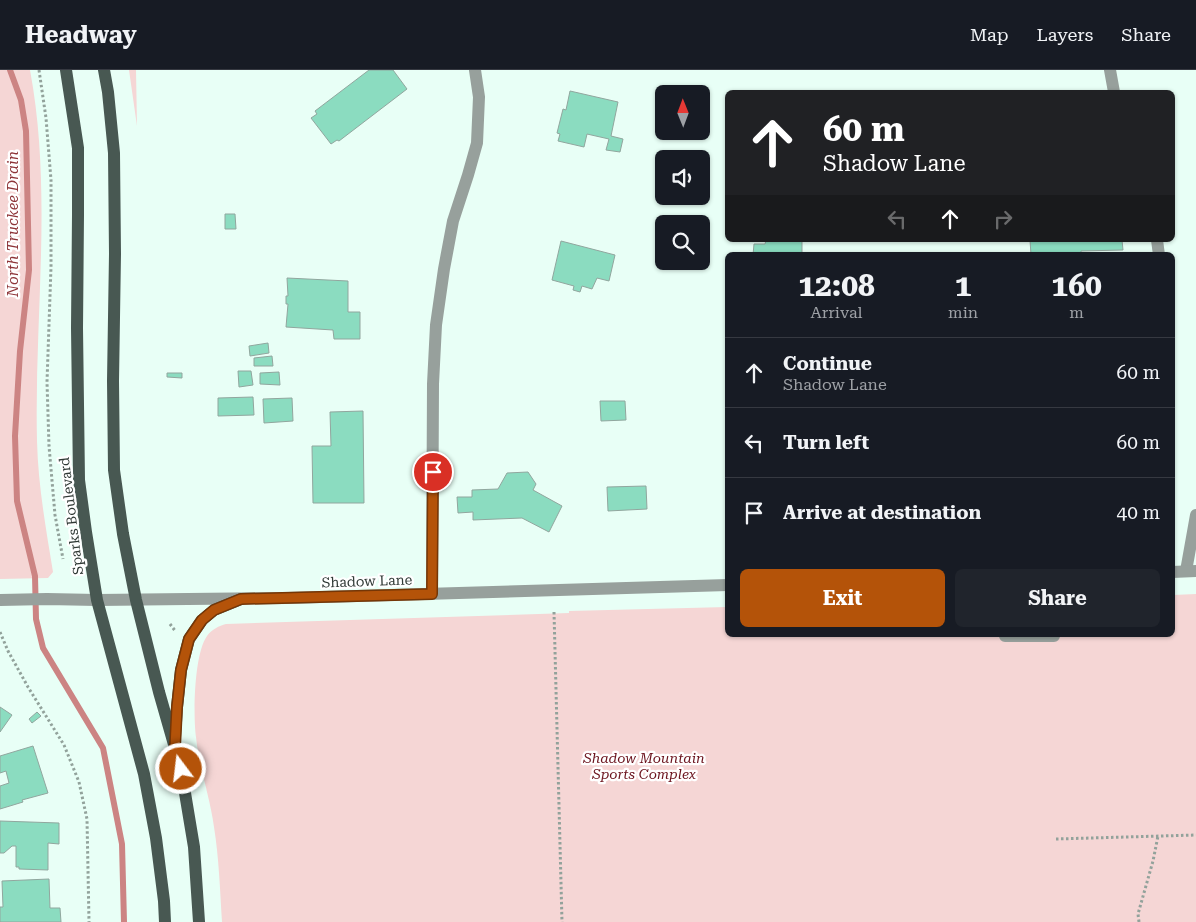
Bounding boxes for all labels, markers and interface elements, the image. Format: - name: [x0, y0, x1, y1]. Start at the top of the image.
- text: Headway: [25, 21, 137, 49]
- text: Map: [970, 24, 1009, 45]
- text: Layers: [1037, 24, 1093, 45]
- text: Share: [1121, 24, 1171, 45]
- north arrow: [655, 85, 710, 140]
- map controls: [655, 85, 710, 270]
- text: 60 m: [823, 109, 905, 150]
- icon: ahead: [740, 110, 805, 175]
- button: sound: [655, 150, 710, 205]
- water label: North Truckee Drain: [4, 151, 22, 298]
- text: Shadow Lane: [823, 151, 966, 176]
- icon: left: [883, 205, 911, 233]
- icon: ahead: [936, 205, 964, 233]
- icon: right: [989, 205, 1017, 233]
- button: search: [655, 215, 710, 270]
- text: 12:08: [798, 268, 875, 303]
- text: 1: [955, 268, 971, 303]
- text: 160: [1051, 268, 1102, 303]
- text: Arrival: [811, 303, 863, 322]
- text: min: [948, 303, 978, 322]
- text: m: [1069, 303, 1084, 322]
- text: Continue: [783, 352, 872, 375]
- icon: ahead: [740, 359, 768, 387]
- text: 60 m: [1117, 361, 1160, 384]
- text: Shadow Lane: [783, 375, 887, 394]
- icon: left: [740, 429, 768, 457]
- text: Turn left: [783, 431, 869, 454]
- text: 60 m: [1117, 431, 1160, 454]
- pin: [412, 451, 454, 493]
- street label: Sparks Boulevard: [56, 456, 86, 576]
- icon: arrive: [419, 458, 447, 486]
- icon: arrive: [740, 499, 768, 527]
- text: Arrive at destination: [783, 501, 981, 524]
- text: 40 m: [1117, 501, 1160, 524]
- button: Exit: [740, 569, 945, 627]
- button: Share: [955, 569, 1160, 627]
- street label: Shadow Lane: [321, 571, 413, 591]
- position arrow: [154, 742, 206, 794]
- park label: Shadow Mountain Sports Complex: [582, 750, 705, 782]

